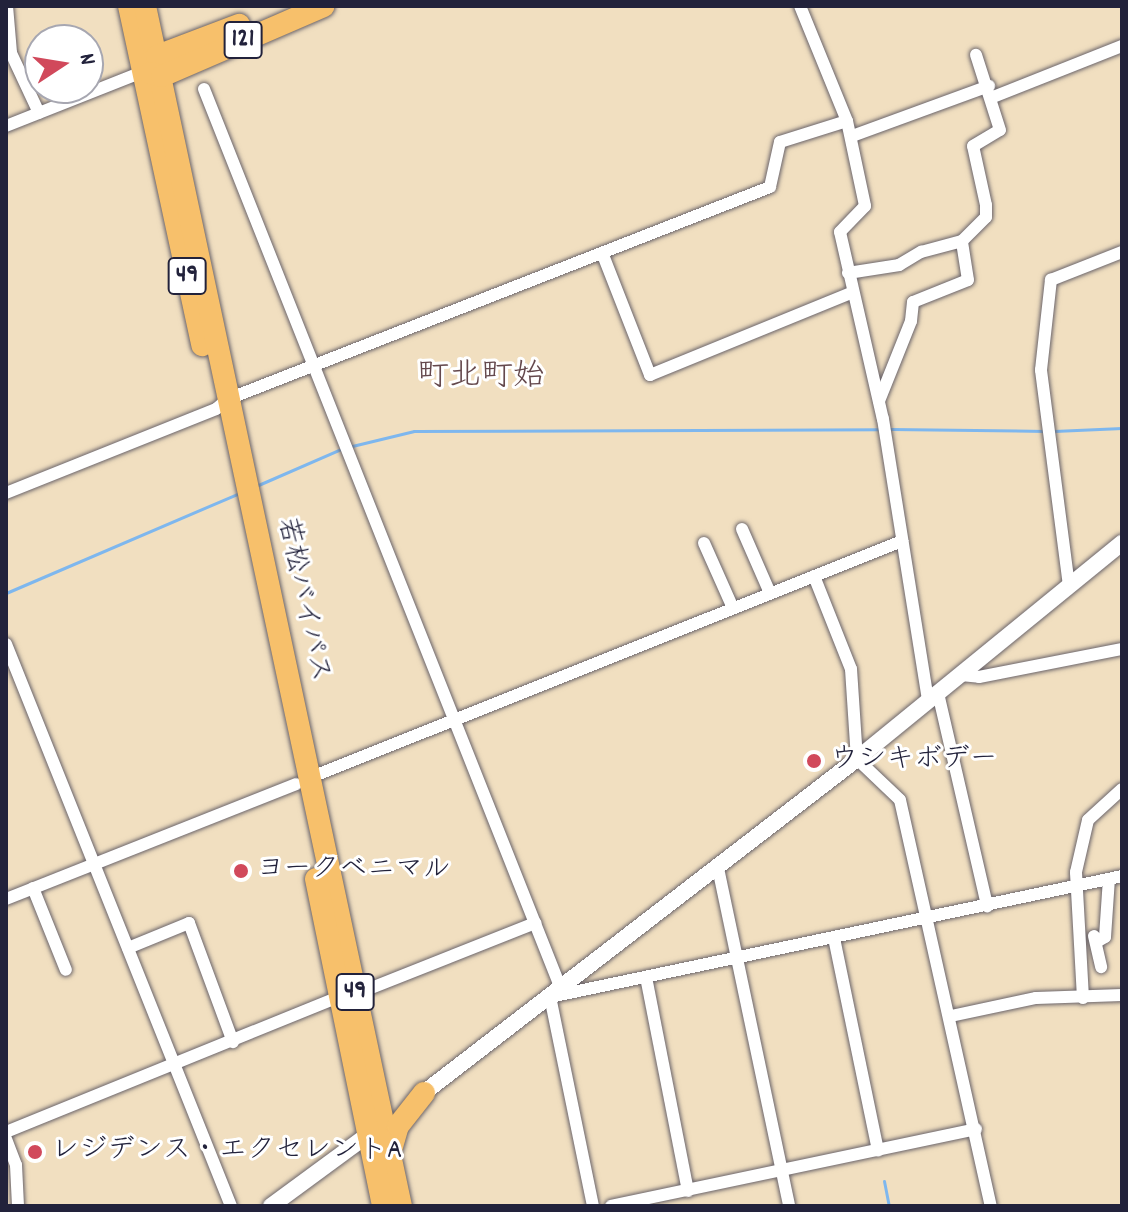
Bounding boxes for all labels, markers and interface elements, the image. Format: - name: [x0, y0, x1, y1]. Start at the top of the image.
- road number: 121: [223, 18, 263, 62]
- north arrow: [24, 24, 104, 104]
- text: N: [70, 51, 102, 68]
- road number: 49: [167, 254, 207, 298]
- district label: 町北町始: [417, 359, 545, 397]
- street label: 若松バイパス: [268, 514, 336, 686]
- place label: ウシキボデー: [830, 744, 997, 778]
- marker: ウシキボデー: [805, 752, 823, 770]
- place label: ヨークベニマル: [257, 854, 451, 888]
- marker: ヨークベニマル: [232, 862, 250, 880]
- road number: 49: [335, 970, 375, 1014]
- place label: レジデンス・エクセレントA: [51, 1135, 402, 1169]
- marker: レジデンス・エクセレントA: [26, 1143, 44, 1161]

